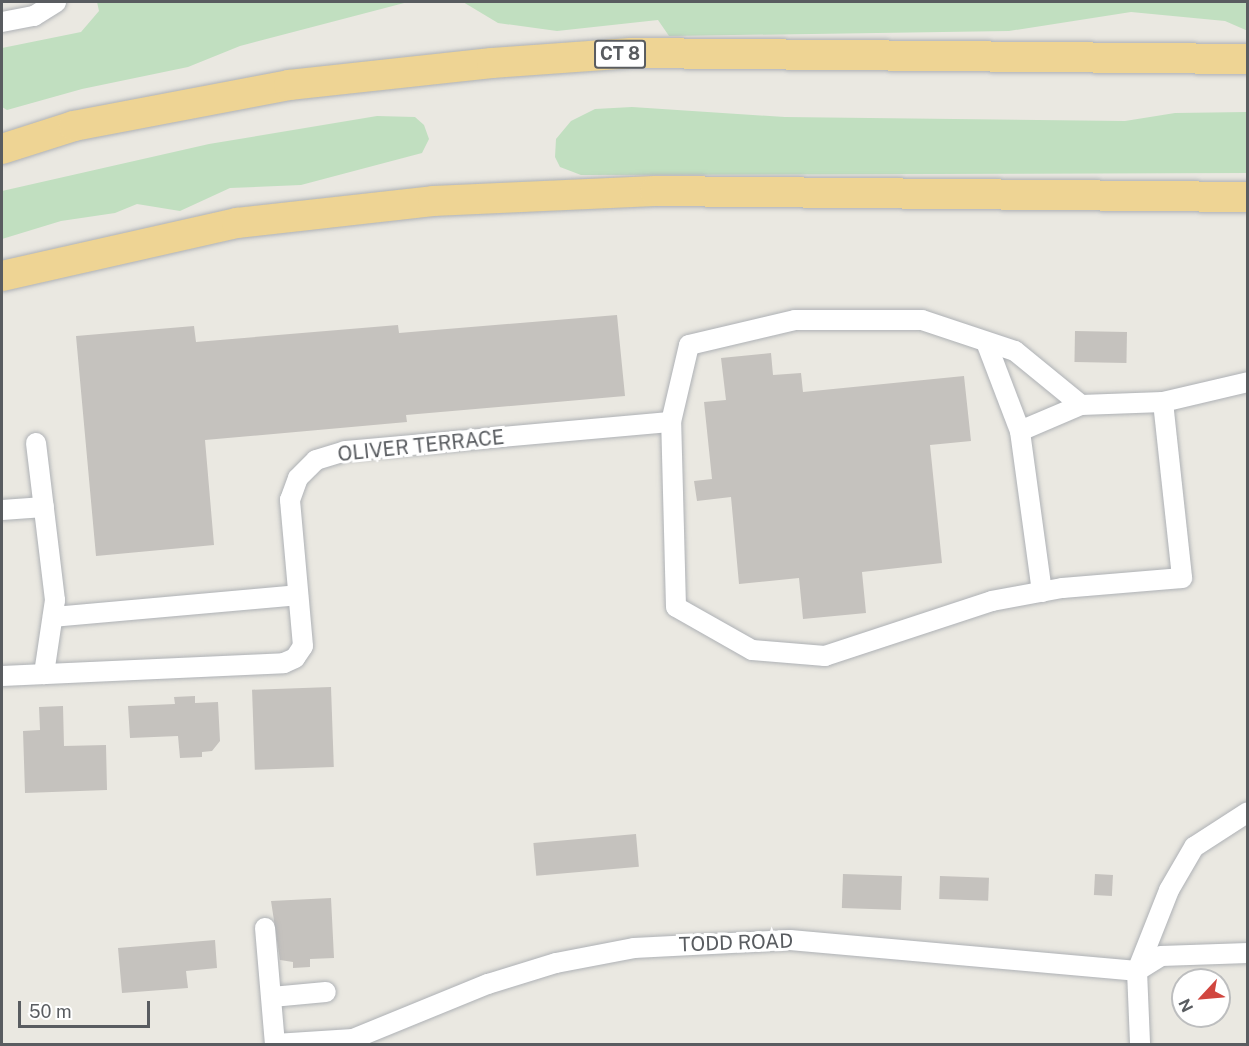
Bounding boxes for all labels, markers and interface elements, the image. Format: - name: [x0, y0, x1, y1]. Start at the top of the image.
- road number: CT 8: [593, 39, 647, 69]
- street label: OLIVER TERRACE: [336, 425, 506, 467]
- street label: TODD ROAD: [678, 929, 794, 957]
- north arrow: [1171, 968, 1231, 1028]
- scale bar: [21, 989, 153, 1027]
- text: N: [1175, 995, 1197, 1015]
- text: 50 m: [29, 1001, 72, 1022]

